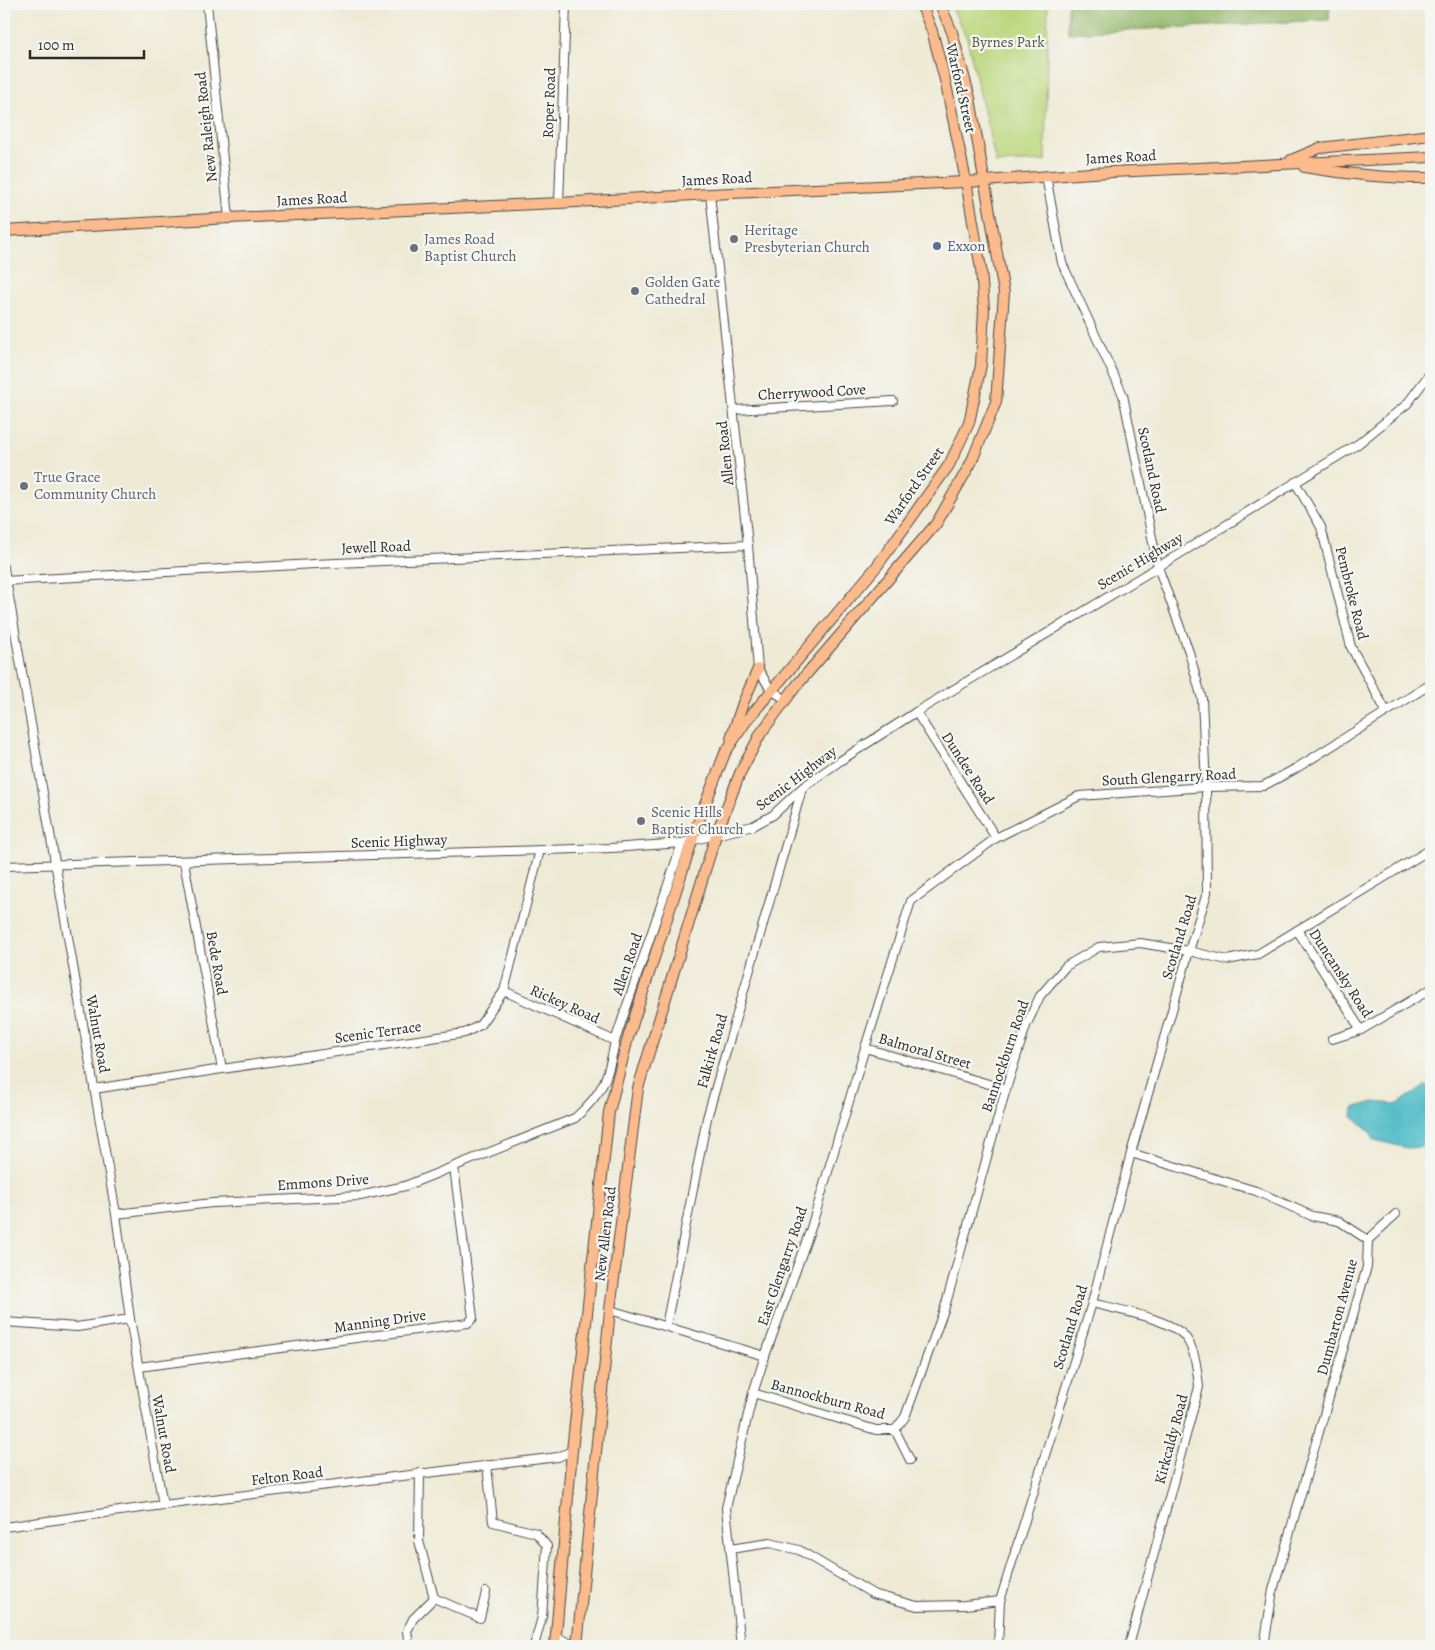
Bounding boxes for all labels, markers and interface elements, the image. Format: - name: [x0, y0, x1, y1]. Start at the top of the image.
- scale bar: [30, 28, 144, 60]
- park label: Byrnes Park: [971, 32, 1045, 52]
- text: 100 m: [38, 35, 75, 55]
- street label: Warford Street: [941, 40, 981, 135]
- street label: Roper Road: [538, 66, 560, 139]
- street label: New Raleigh Road: [190, 70, 222, 183]
- street label: James Road: [1085, 145, 1158, 169]
- street label: James Road: [681, 167, 754, 191]
- street label: James Road: [276, 187, 349, 211]
- place label: Heritage Presbyterian Church: [744, 220, 870, 257]
- place label: James Road Baptist Church: [424, 229, 516, 266]
- marker: Heritage Presbyterian Church: [728, 233, 740, 245]
- place label: Exxon: [947, 236, 986, 256]
- marker: Exxon: [931, 240, 943, 252]
- marker: James Road Baptist Church: [408, 242, 420, 254]
- place label: Golden Gate Cathedral: [645, 272, 721, 309]
- marker: Golden Gate Cathedral: [629, 285, 641, 297]
- street label: Cherrywood Cove: [757, 379, 867, 405]
- street label: Allen Road: [712, 419, 738, 487]
- street label: Scotland Road: [1133, 425, 1171, 516]
- street label: Warford Street: [879, 443, 948, 530]
- place label: True Grace Community Church: [34, 467, 156, 504]
- marker: True Grace Community Church: [18, 480, 30, 492]
- street label: Scenic Highway: [1093, 527, 1187, 594]
- street label: Jewell Road: [341, 536, 412, 558]
- street label: Pembroke Road: [1331, 544, 1373, 643]
- street label: Dundee Road: [937, 728, 999, 809]
- street label: Scenic Highway: [751, 741, 841, 815]
- street label: South Glengarry Road: [1101, 763, 1238, 791]
- place label: Scenic Hills Baptist Church: [651, 802, 743, 839]
- marker: Scenic Hills Baptist Church: [635, 815, 647, 827]
- street label: Scenic Highway: [350, 829, 448, 853]
- street label: Scotland Road: [1157, 891, 1202, 982]
- street label: Duncansky Road: [1305, 924, 1378, 1022]
- street label: Bede Road: [202, 929, 233, 997]
- street label: Allen Road: [607, 929, 647, 999]
- street label: Rickey Road: [527, 980, 604, 1029]
- street label: Walnut Road: [81, 992, 115, 1076]
- street label: Bannockburn Road: [976, 996, 1034, 1115]
- street label: Falkirk Road: [692, 1010, 732, 1091]
- street label: Scenic Terrace: [333, 1016, 423, 1048]
- street label: Balmoral Street: [876, 1028, 974, 1074]
- street label: Emmons Drive: [277, 1169, 370, 1195]
- street label: New Allen Road: [589, 1184, 621, 1283]
- street label: East Glengarry Road: [752, 1203, 812, 1328]
- street label: Dumbarton Avenue: [1312, 1256, 1362, 1377]
- street label: Scotland Road: [1048, 1281, 1093, 1372]
- street label: Manning Drive: [333, 1305, 428, 1337]
- street label: Bannockburn Road: [769, 1374, 888, 1424]
- street label: Kirkcaldy Road: [1149, 1391, 1193, 1486]
- street label: Walnut Road: [147, 1392, 181, 1476]
- street label: Felton Road: [250, 1462, 325, 1490]

